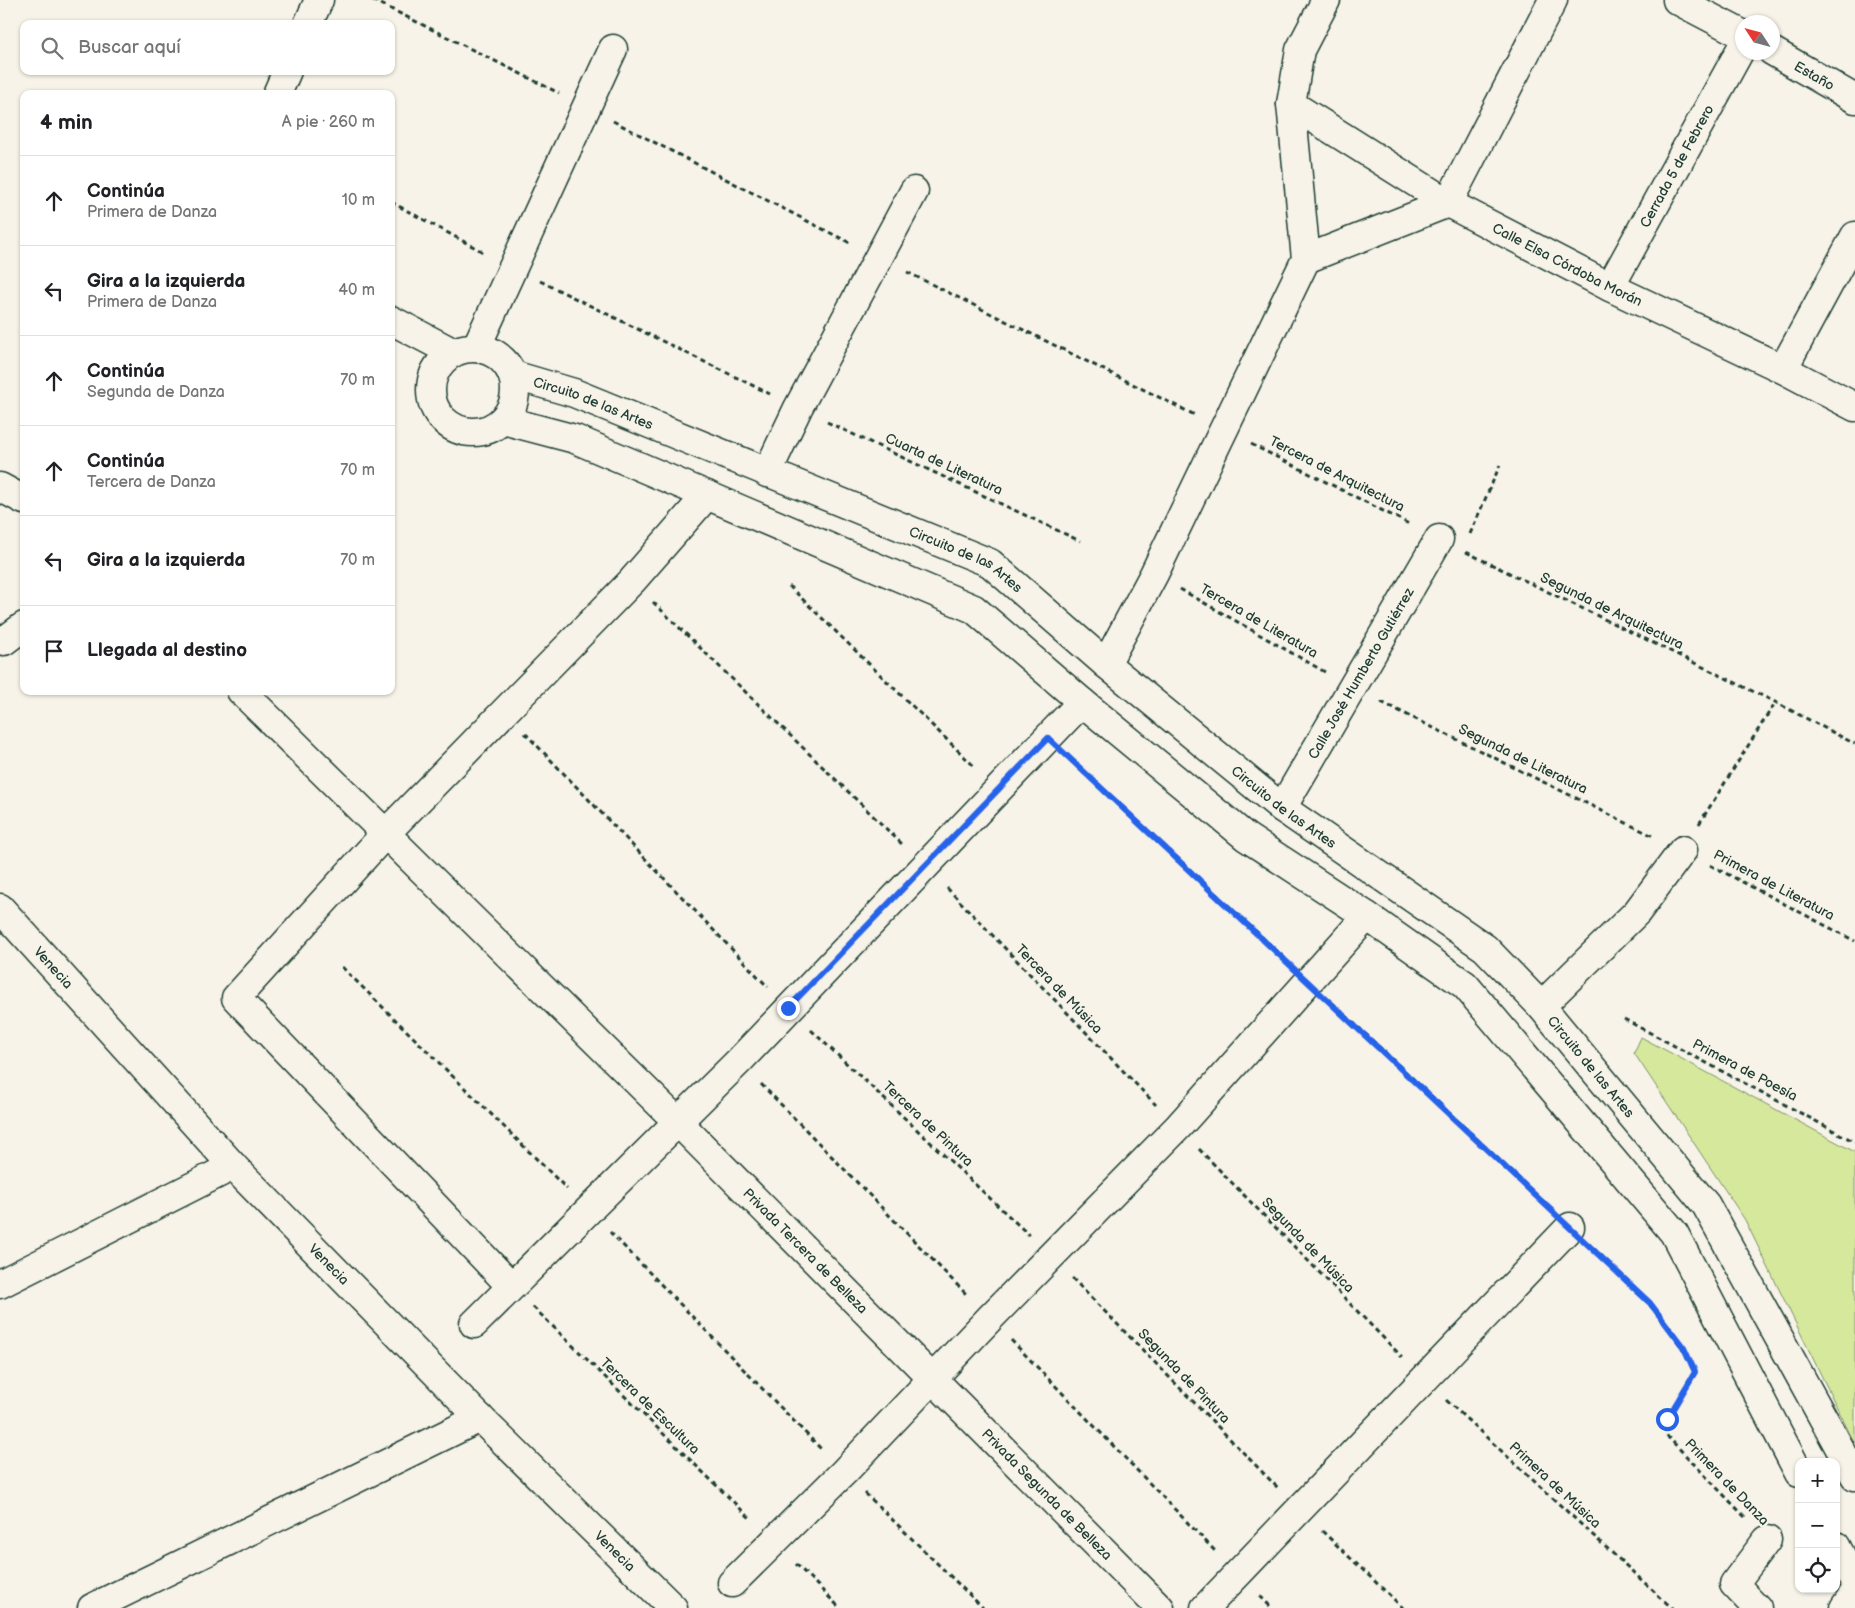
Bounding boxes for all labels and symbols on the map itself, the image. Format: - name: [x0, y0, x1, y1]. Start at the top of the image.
- north arrow: [1735, 15, 1780, 60]
- street label: Estaño: [1791, 57, 1838, 94]
- street label: Cerrada 5 de Febrero: [1636, 102, 1717, 231]
- street label: Calle Elsa Córdoba Morán: [1490, 219, 1645, 310]
- street label: Circuito de las Artes: [531, 373, 656, 433]
- street label: Cuarta de Literatura: [883, 429, 1005, 499]
- street label: Tercera de Arquitectura: [1267, 433, 1407, 515]
- street label: Circuito de las Artes: [907, 522, 1026, 596]
- street label: Segunda de Arquitectura: [1538, 569, 1686, 653]
- street label: Tercera de Literatura: [1197, 580, 1321, 662]
- street label: Calle José Humberto Gutiérrez: [1304, 584, 1417, 762]
- street label: Segunda de Literatura: [1456, 720, 1590, 798]
- street label: Circuito de las Artes: [1228, 762, 1340, 852]
- street label: Primera de Literatura: [1711, 846, 1837, 924]
- street label: Tercera de Música: [1012, 941, 1106, 1037]
- street label: Venecia: [30, 943, 77, 992]
- route end: [777, 997, 800, 1020]
- street label: Circuito de las Artes: [1544, 1012, 1638, 1121]
- street label: Primera de Poesía: [1690, 1035, 1800, 1105]
- street label: Tercera de Pintura: [879, 1078, 977, 1170]
- street label: Privada Tercera de Belleza: [740, 1184, 871, 1317]
- street label: Segunda de Música: [1258, 1194, 1358, 1296]
- street label: Venecia: [305, 1240, 353, 1288]
- street label: Segunda de Pintura: [1134, 1325, 1234, 1427]
- street label: Tercera de Escultura: [597, 1354, 703, 1458]
- route start: [1656, 1408, 1679, 1431]
- street label: Privada Segunda de Belleza: [978, 1425, 1116, 1563]
- street label: Primera de Danza: [1681, 1435, 1773, 1529]
- street label: Primera de Música: [1506, 1438, 1604, 1532]
- street label: Venecia: [591, 1527, 639, 1575]

